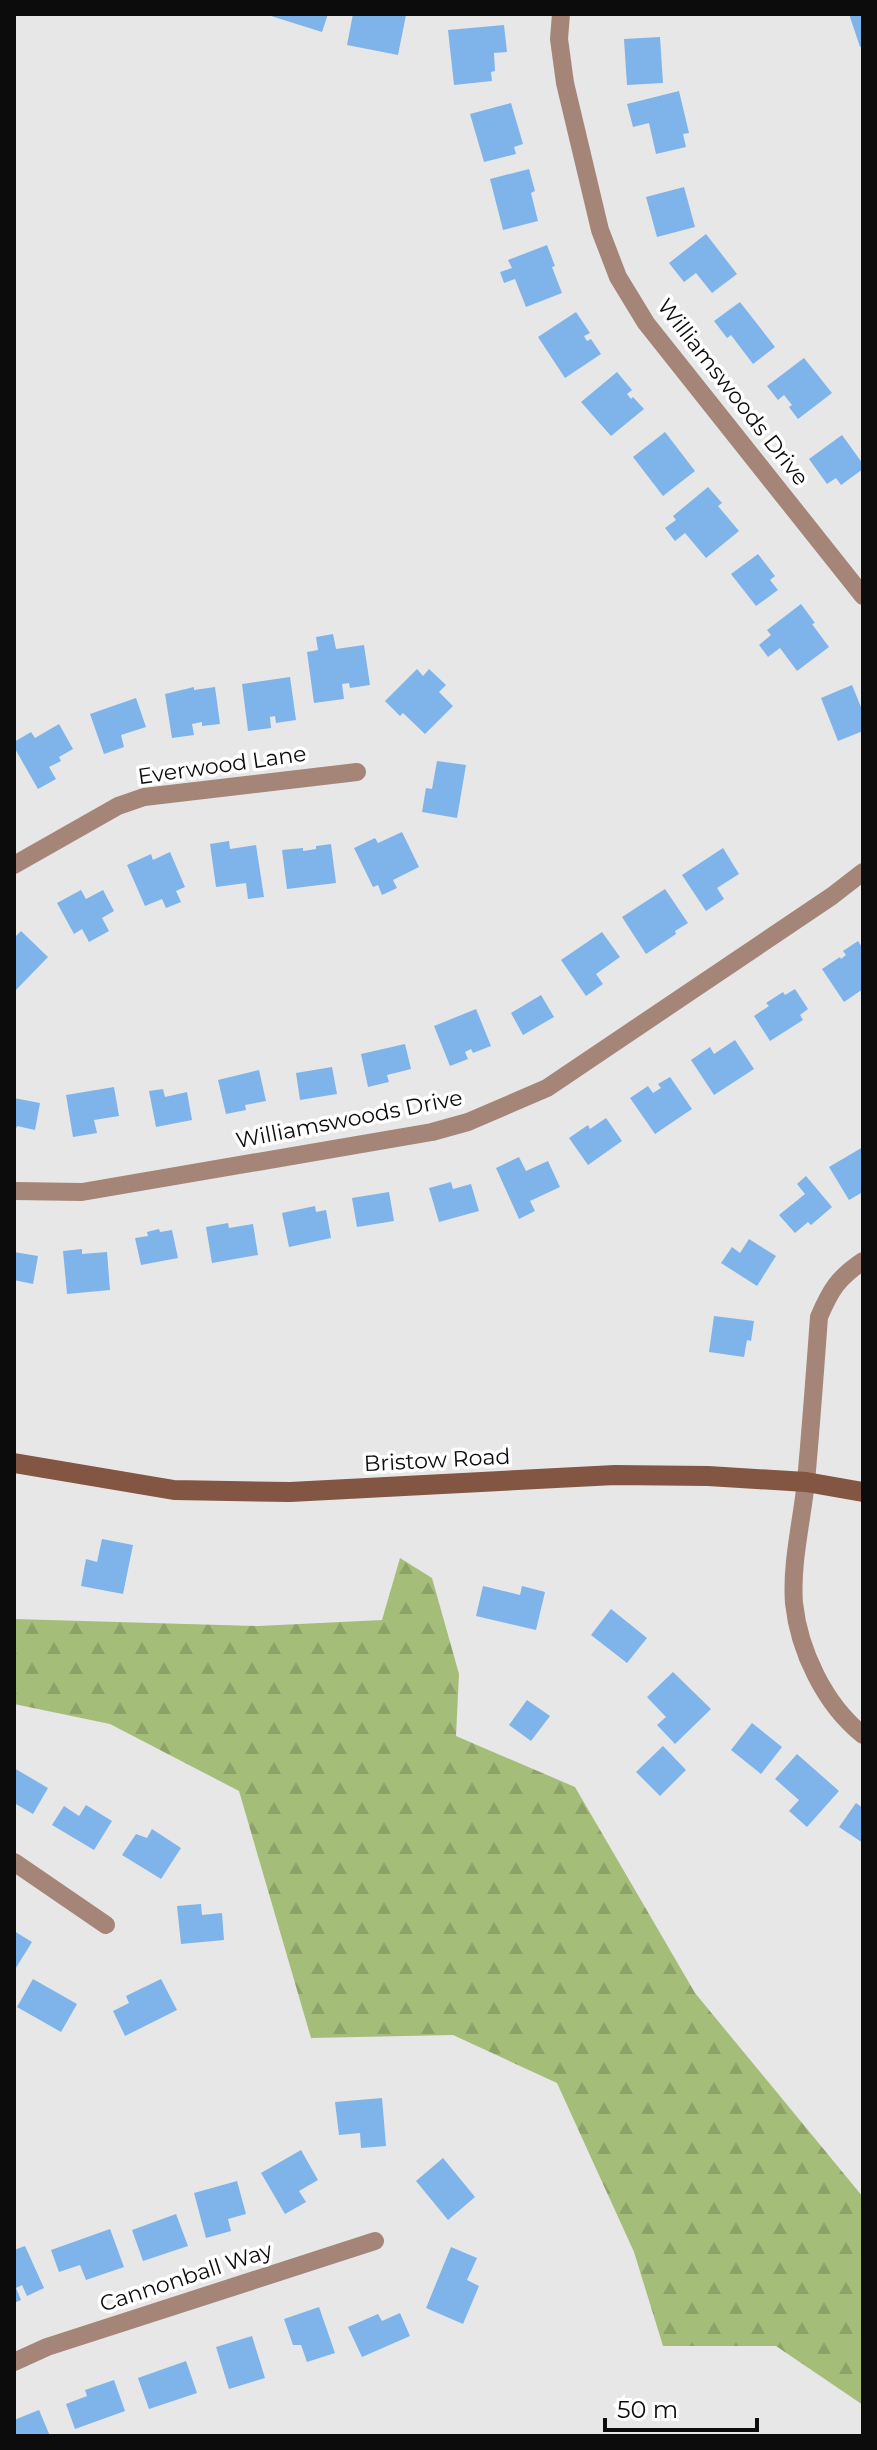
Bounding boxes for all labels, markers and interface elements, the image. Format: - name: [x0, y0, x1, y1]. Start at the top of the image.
- street label: Williamswoods Drive: [651, 293, 815, 491]
- street label: Everwood Lane: [136, 740, 308, 790]
- street label: Williamswoods Drive: [233, 1084, 465, 1154]
- street label: Bristow Road: [363, 1443, 511, 1477]
- street label: Cannonball Way: [96, 2236, 276, 2318]
- scale bar: [605, 2382, 757, 2432]
- text: 50 m: [617, 2395, 678, 2424]

